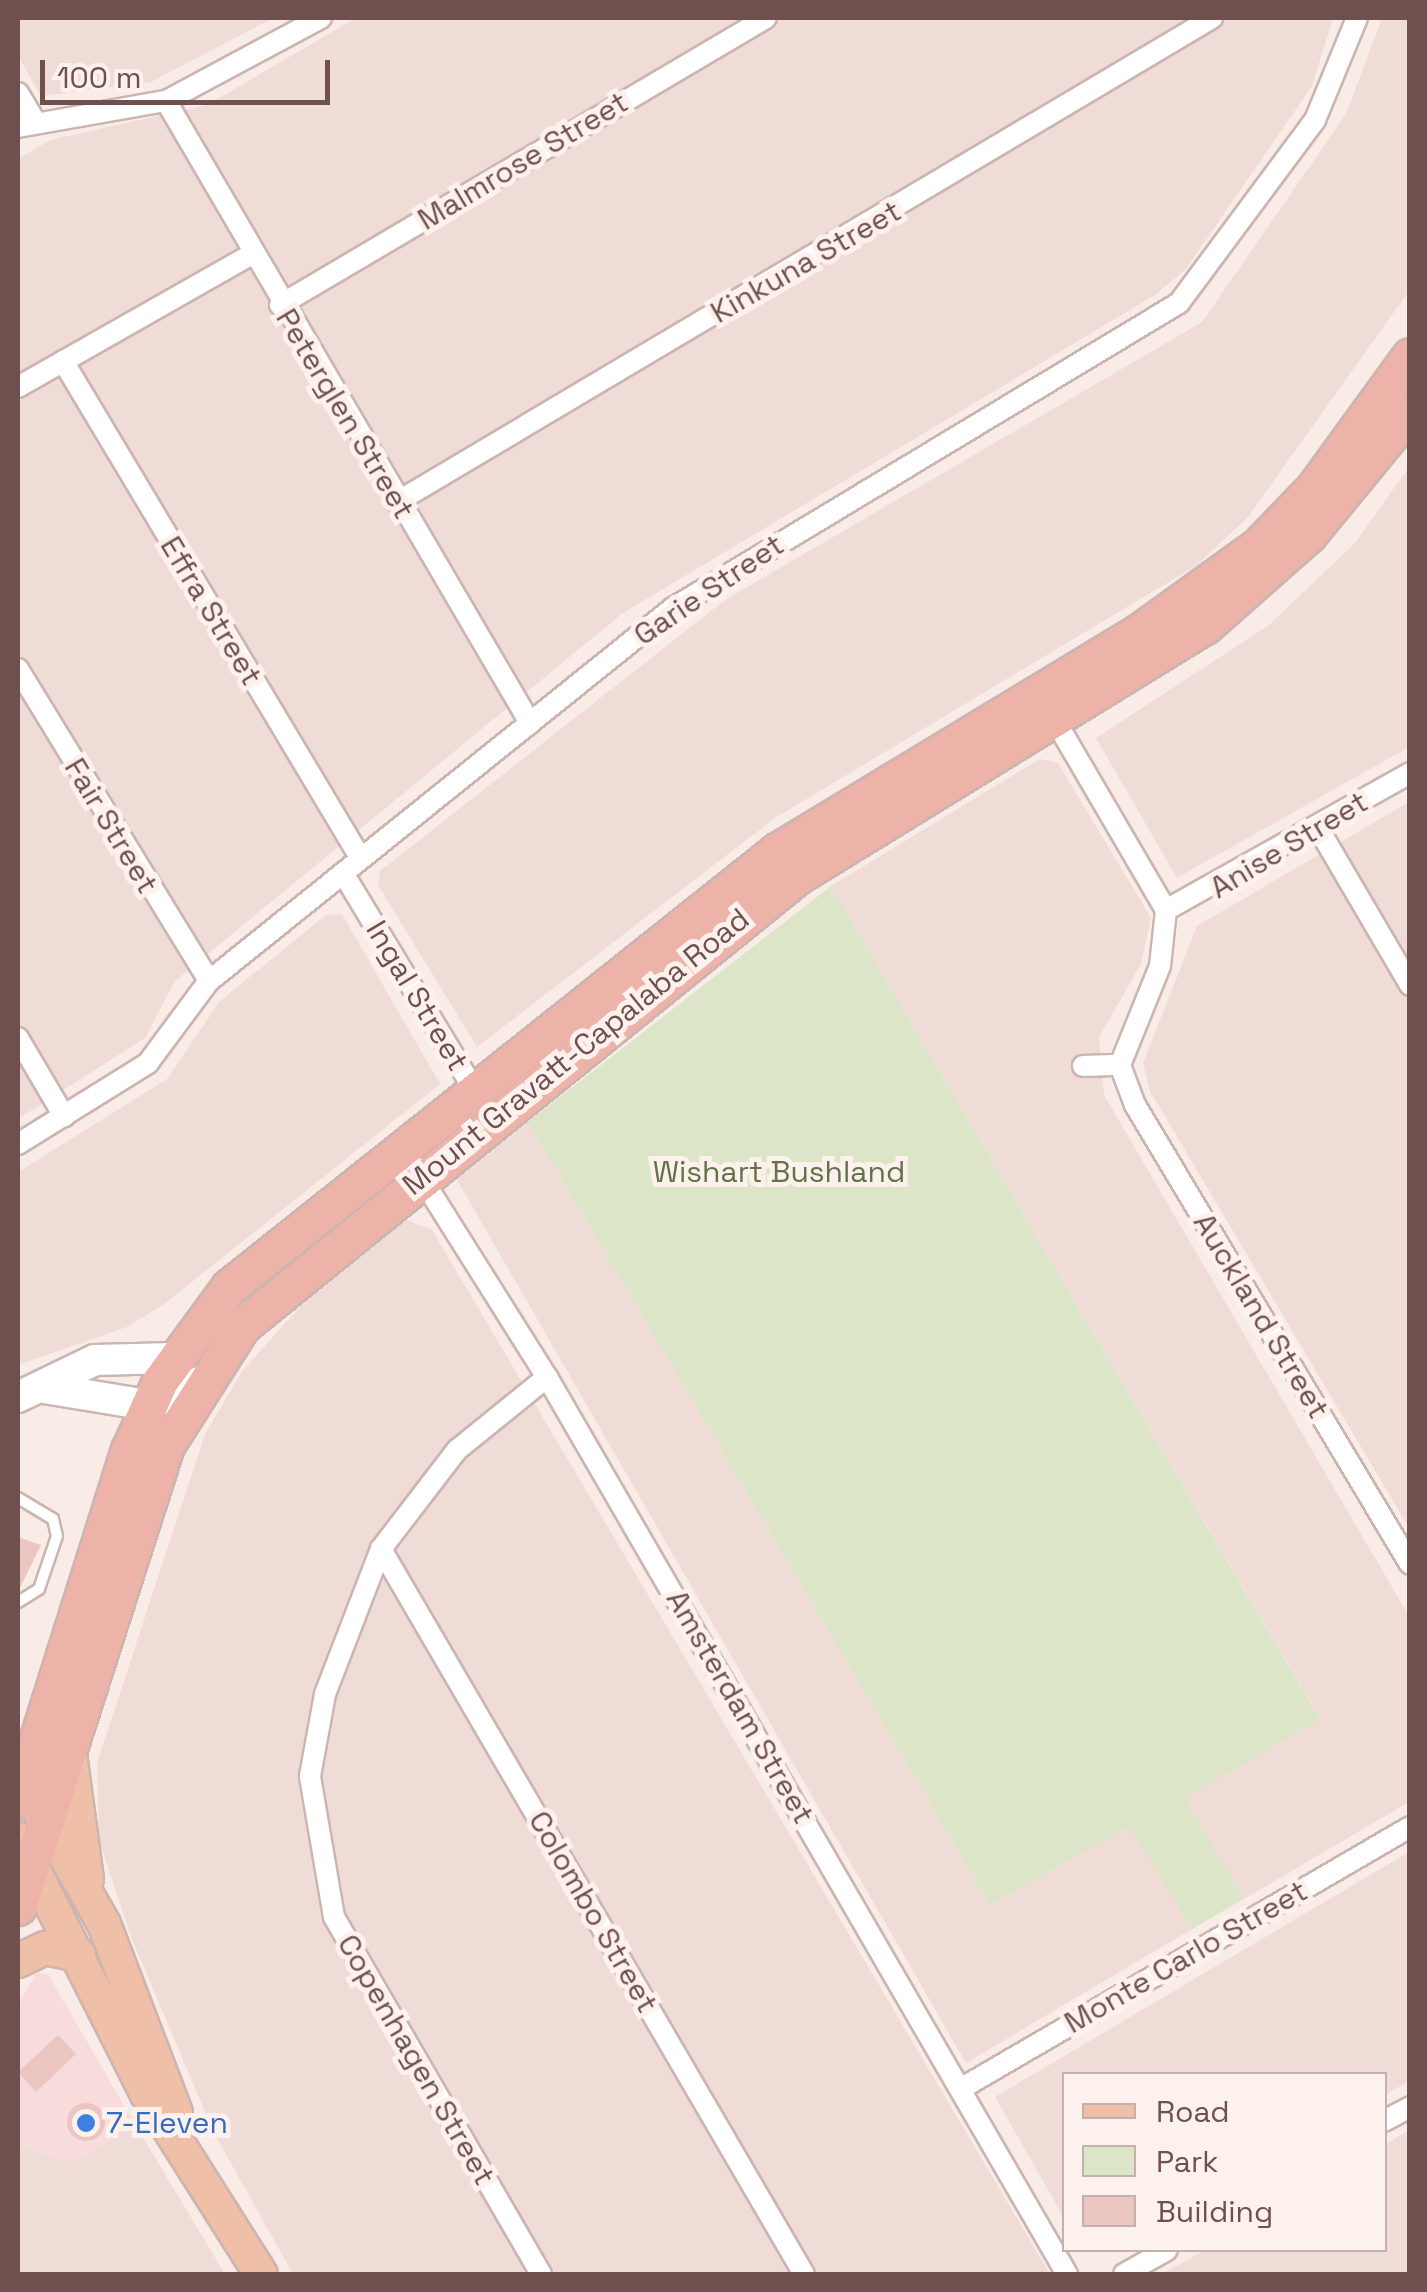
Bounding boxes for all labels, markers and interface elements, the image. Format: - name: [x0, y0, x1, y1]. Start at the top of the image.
- scale bar: [45, 40, 335, 102]
- text: 100 m: [57, 58, 142, 97]
- street label: Malmrose Street: [411, 84, 635, 238]
- street label: Kinkuna Street: [705, 193, 907, 331]
- street label: Peterglen Street: [268, 302, 422, 526]
- street label: Garie Street: [627, 527, 791, 653]
- street label: Effra Street: [153, 530, 269, 692]
- street label: Fair Street: [57, 752, 165, 900]
- street label: Anise Street: [1204, 784, 1374, 906]
- street label: Mount Gravatt-Capalaba Road: [396, 901, 756, 1203]
- street label: Ingal Street: [358, 914, 476, 1078]
- park label: Wishart Bushland: [653, 1154, 905, 1190]
- street label: Auckland Street: [1186, 1207, 1336, 1425]
- street label: Amsterdam Street: [658, 1584, 822, 1830]
- street label: Colombo Street: [521, 1805, 665, 2019]
- street label: Monte Carlo Street: [1058, 1873, 1314, 2041]
- street label: Copenhagen Street: [330, 1928, 502, 2192]
- legend: [1062, 2072, 1387, 2252]
- text: Road: [1156, 2092, 1230, 2131]
- place label: 7-Eleven: [106, 2105, 228, 2141]
- marker: 7-Eleven: [75, 2112, 97, 2134]
- text: Park: [1156, 2142, 1218, 2181]
- text: Building: [1156, 2192, 1273, 2231]

